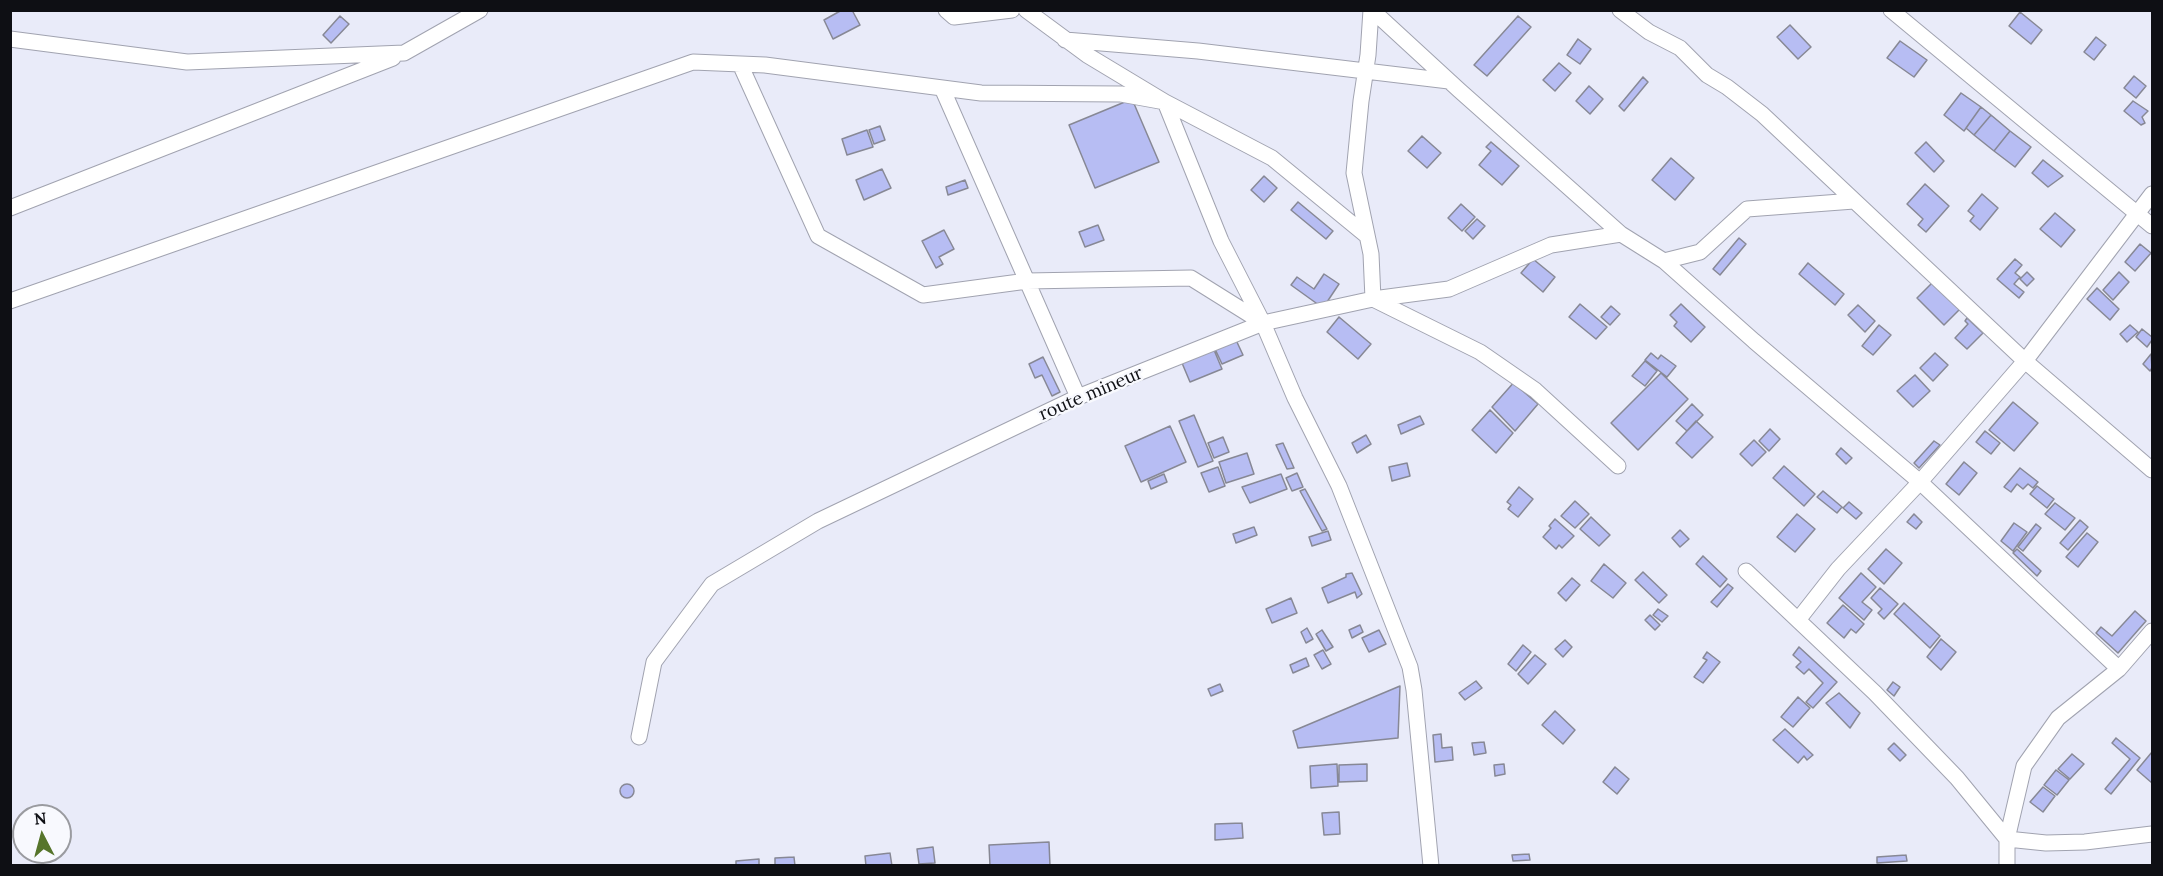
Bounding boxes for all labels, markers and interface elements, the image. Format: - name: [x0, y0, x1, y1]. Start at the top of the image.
- street label: route mineur: [1036, 362, 1146, 426]
- north arrow: [12, 804, 72, 864]
- text: N: [33, 807, 48, 829]

